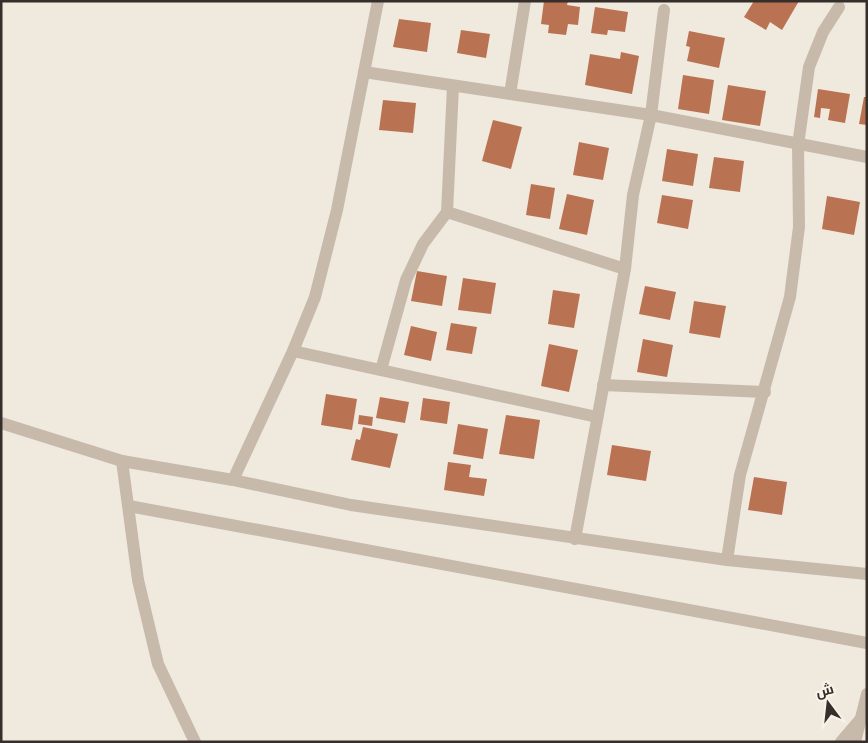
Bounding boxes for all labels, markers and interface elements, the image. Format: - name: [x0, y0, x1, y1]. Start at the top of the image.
- north arrow: [803, 678, 853, 728]
- text: ش: [814, 679, 836, 701]

